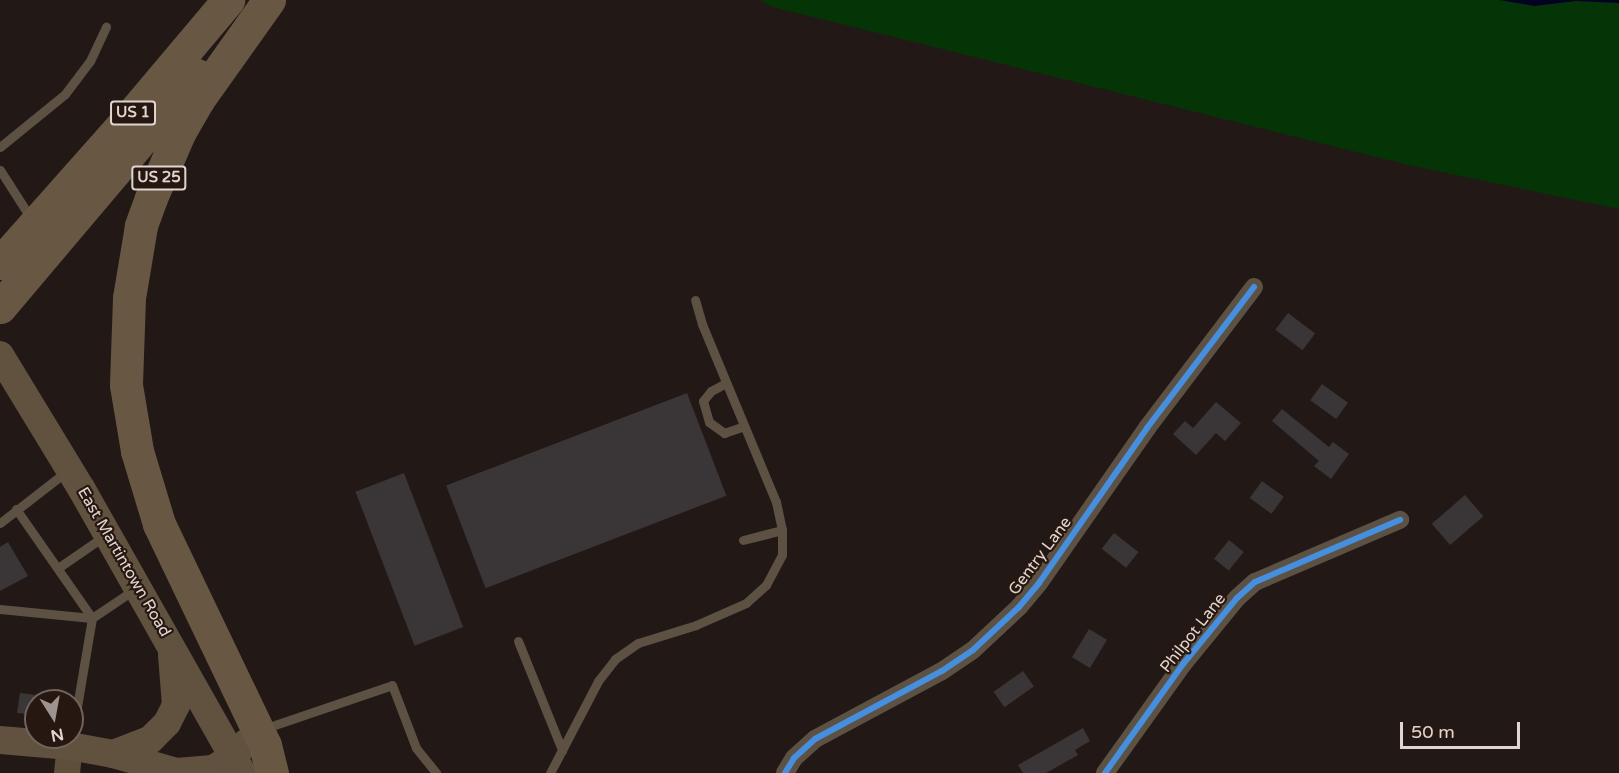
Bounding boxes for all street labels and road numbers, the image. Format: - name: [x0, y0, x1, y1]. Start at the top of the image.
- road number: US 1: [109, 101, 157, 125]
- road number: US 25: [130, 166, 188, 190]
- street label: East Martintown Road: [73, 484, 175, 640]
- street label: Gentry Lane: [1004, 513, 1076, 599]
- street label: Philpot Lane: [1156, 589, 1230, 677]

